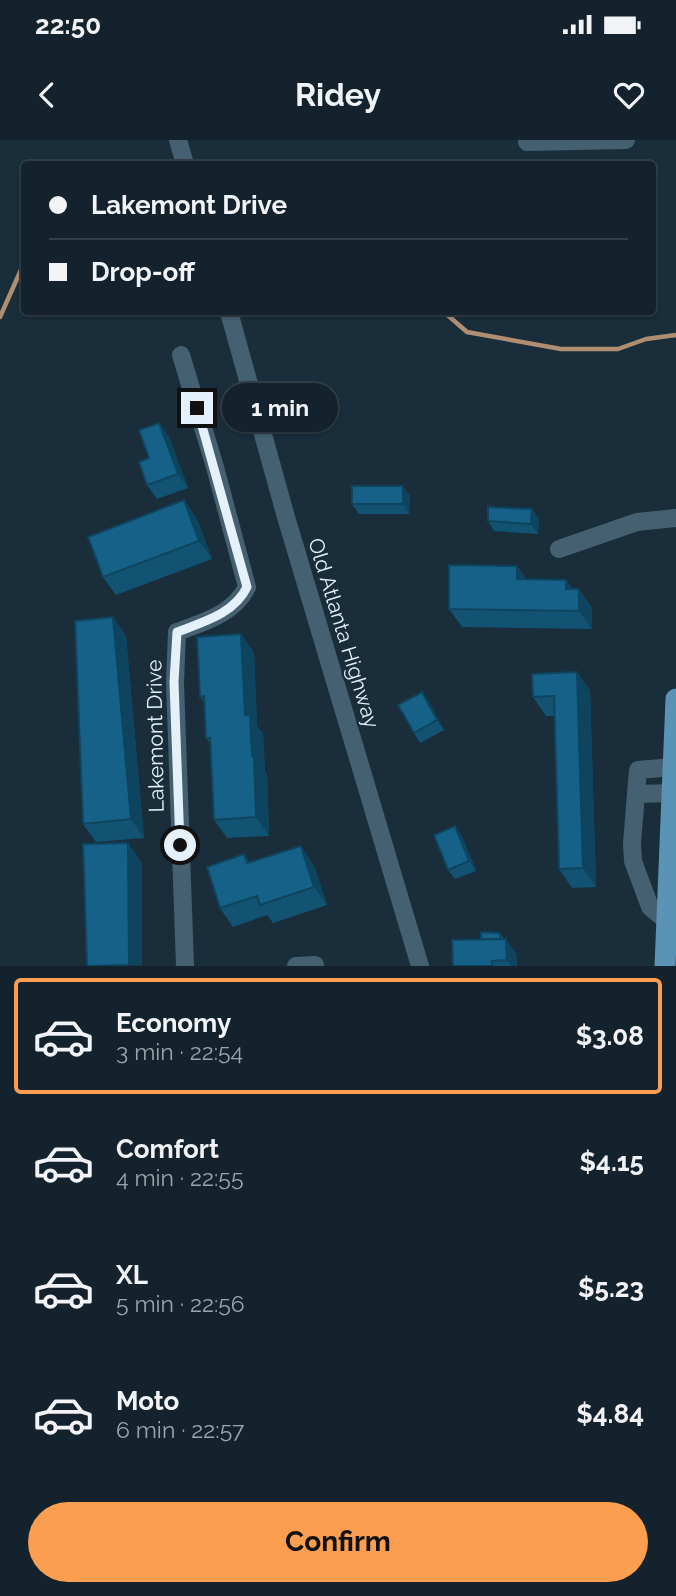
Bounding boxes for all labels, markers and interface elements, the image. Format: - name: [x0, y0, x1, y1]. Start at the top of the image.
- text: 22:50: [35, 10, 101, 40]
- icon: back: [28, 76, 66, 114]
- text: Ridey: [295, 76, 381, 113]
- icon: heart: [610, 76, 648, 114]
- text: Lakemont Drive: [91, 190, 287, 220]
- text: Drop-off: [91, 257, 195, 287]
- callout: 1 min: [222, 384, 337, 432]
- route end: [181, 392, 213, 424]
- text: 1 min: [251, 394, 309, 421]
- street label: Old Atlanta Highway: [303, 535, 385, 731]
- street label: Lakemont Drive: [141, 659, 169, 813]
- route start: [164, 829, 196, 861]
- icon: car: [32, 1005, 95, 1068]
- text: Economy: [116, 1008, 231, 1038]
- text: $3.08: [576, 1021, 644, 1051]
- text: 3 min · 22:54: [116, 1038, 243, 1065]
- icon: car: [32, 1131, 95, 1194]
- text: Comfort: [116, 1134, 219, 1164]
- text: $4.15: [580, 1147, 644, 1177]
- text: 4 min · 22:55: [116, 1164, 243, 1191]
- icon: car: [32, 1257, 95, 1320]
- text: XL: [116, 1260, 148, 1290]
- text: $5.23: [578, 1273, 644, 1303]
- text: 5 min · 22:56: [116, 1290, 245, 1317]
- icon: car: [32, 1383, 95, 1446]
- text: Moto: [116, 1386, 179, 1416]
- text: $4.84: [576, 1399, 644, 1429]
- text: 6 min · 22:57: [116, 1416, 244, 1443]
- button: Confirm: [28, 1502, 648, 1582]

